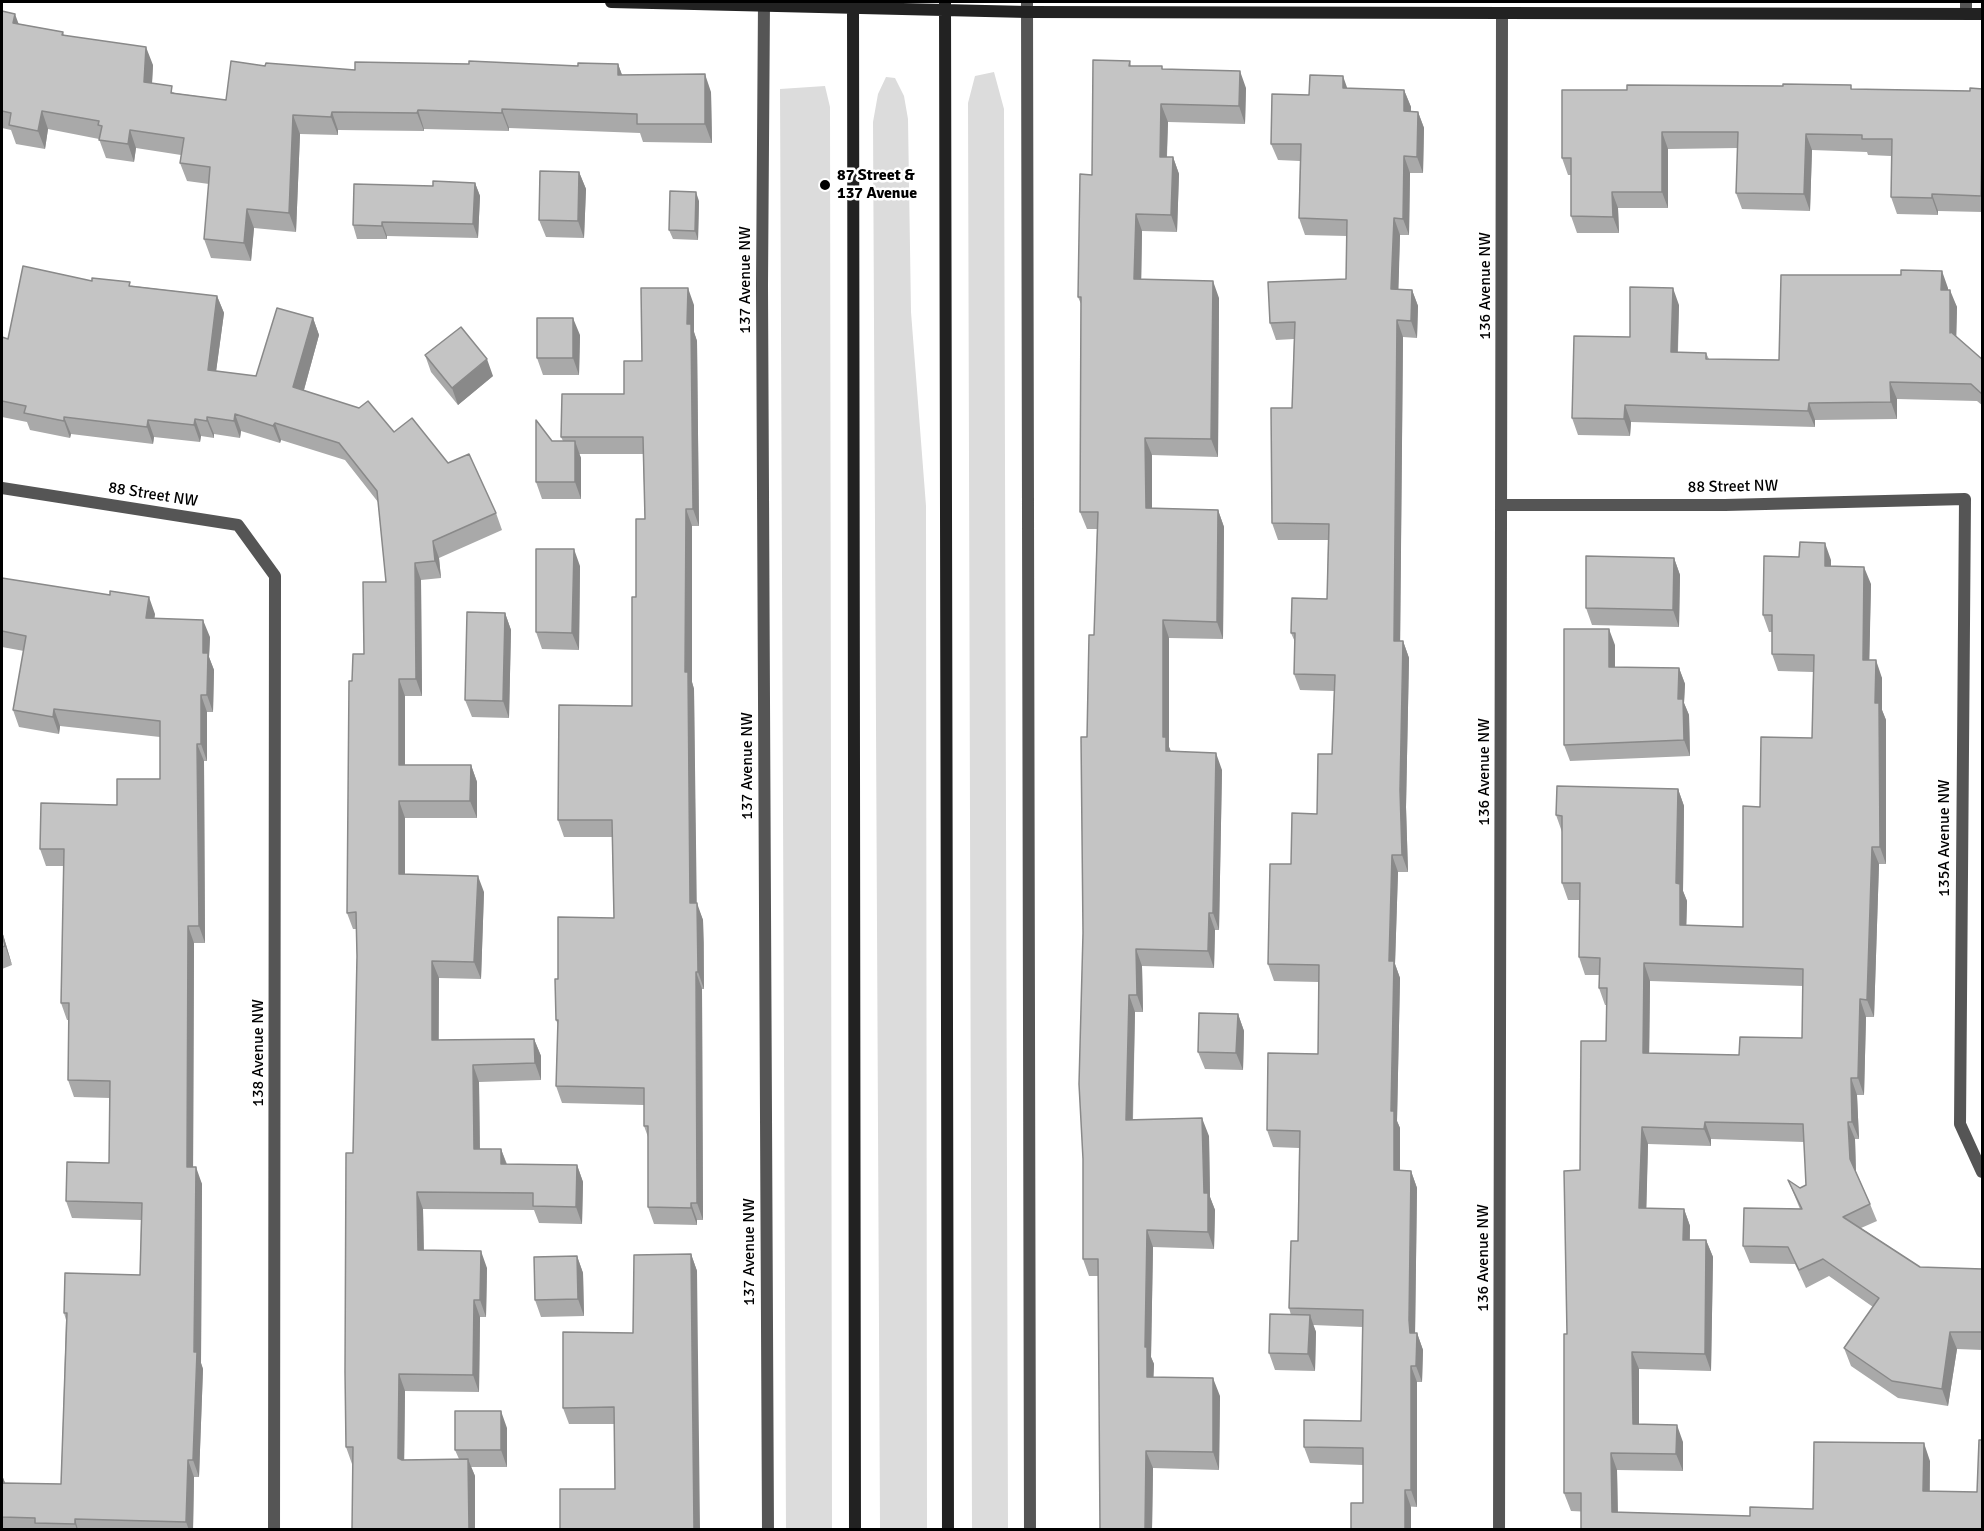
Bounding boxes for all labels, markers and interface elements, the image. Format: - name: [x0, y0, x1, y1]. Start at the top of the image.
- place label: 87 Street & 137 Avenue: [837, 166, 917, 204]
- marker: 87 Street & 137 Avenue: [818, 178, 832, 192]
- street label: 137 Avenue NW: [736, 226, 756, 334]
- street label: 136 Avenue NW: [1476, 232, 1496, 340]
- street label: 88 Street NW: [1688, 477, 1778, 497]
- street label: 88 Street NW: [107, 478, 199, 512]
- street label: 137 Avenue NW: [738, 712, 758, 820]
- street label: 136 Avenue NW: [1475, 718, 1495, 826]
- street label: 135A Avenue NW: [1935, 779, 1955, 897]
- street label: 138 Avenue NW: [249, 999, 269, 1107]
- street label: 137 Avenue NW: [740, 1198, 760, 1306]
- street label: 136 Avenue NW: [1474, 1204, 1494, 1312]

